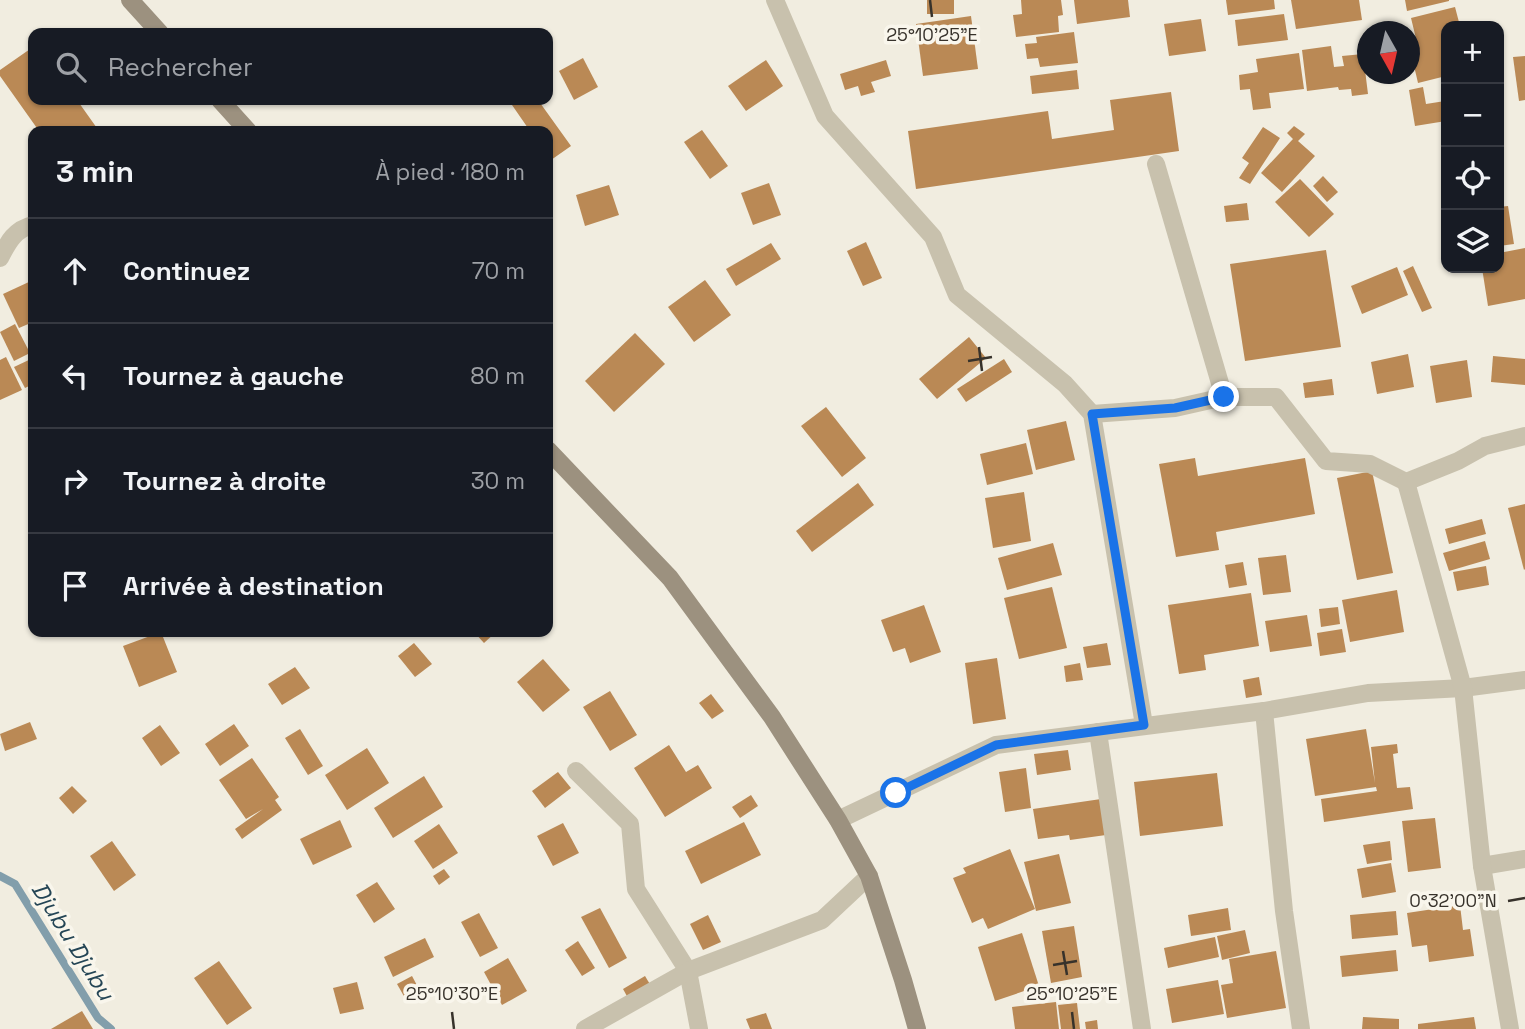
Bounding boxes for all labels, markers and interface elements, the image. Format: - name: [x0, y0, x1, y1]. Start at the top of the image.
- north arrow: [1357, 21, 1420, 84]
- map controls: [1441, 21, 1504, 273]
- button: +: [1441, 21, 1504, 84]
- text: 25°10'25"E: [886, 23, 978, 46]
- search box: [28, 28, 553, 105]
- icon: search: [52, 48, 90, 86]
- text: Rechercher: [108, 50, 253, 84]
- button: −: [1441, 84, 1504, 147]
- button: locate: [1441, 147, 1504, 210]
- text: 3 min: [56, 152, 134, 191]
- text: À pied · 180 m: [376, 157, 525, 187]
- button: layers: [1441, 210, 1504, 273]
- icon: ahead: [56, 252, 94, 290]
- text: Continuez: [123, 254, 250, 288]
- text: 70 m: [472, 256, 525, 286]
- icon: left: [56, 357, 94, 395]
- text: Tournez à gauche: [123, 359, 344, 393]
- text: 80 m: [470, 361, 525, 391]
- route end: [1208, 381, 1239, 412]
- icon: right: [56, 462, 94, 500]
- text: Tournez à droite: [123, 464, 326, 498]
- text: 30 m: [471, 466, 525, 496]
- icon: arrive: [56, 567, 94, 605]
- text: Arrivée à destination: [123, 569, 384, 603]
- route start: [880, 777, 911, 808]
- water label: Djubu Djubu: [25, 876, 122, 1006]
- text: 0°32'00"N: [1409, 889, 1497, 912]
- text: 25°10'30"E: [406, 982, 498, 1005]
- text: 25°10'25"E: [1026, 982, 1118, 1005]

